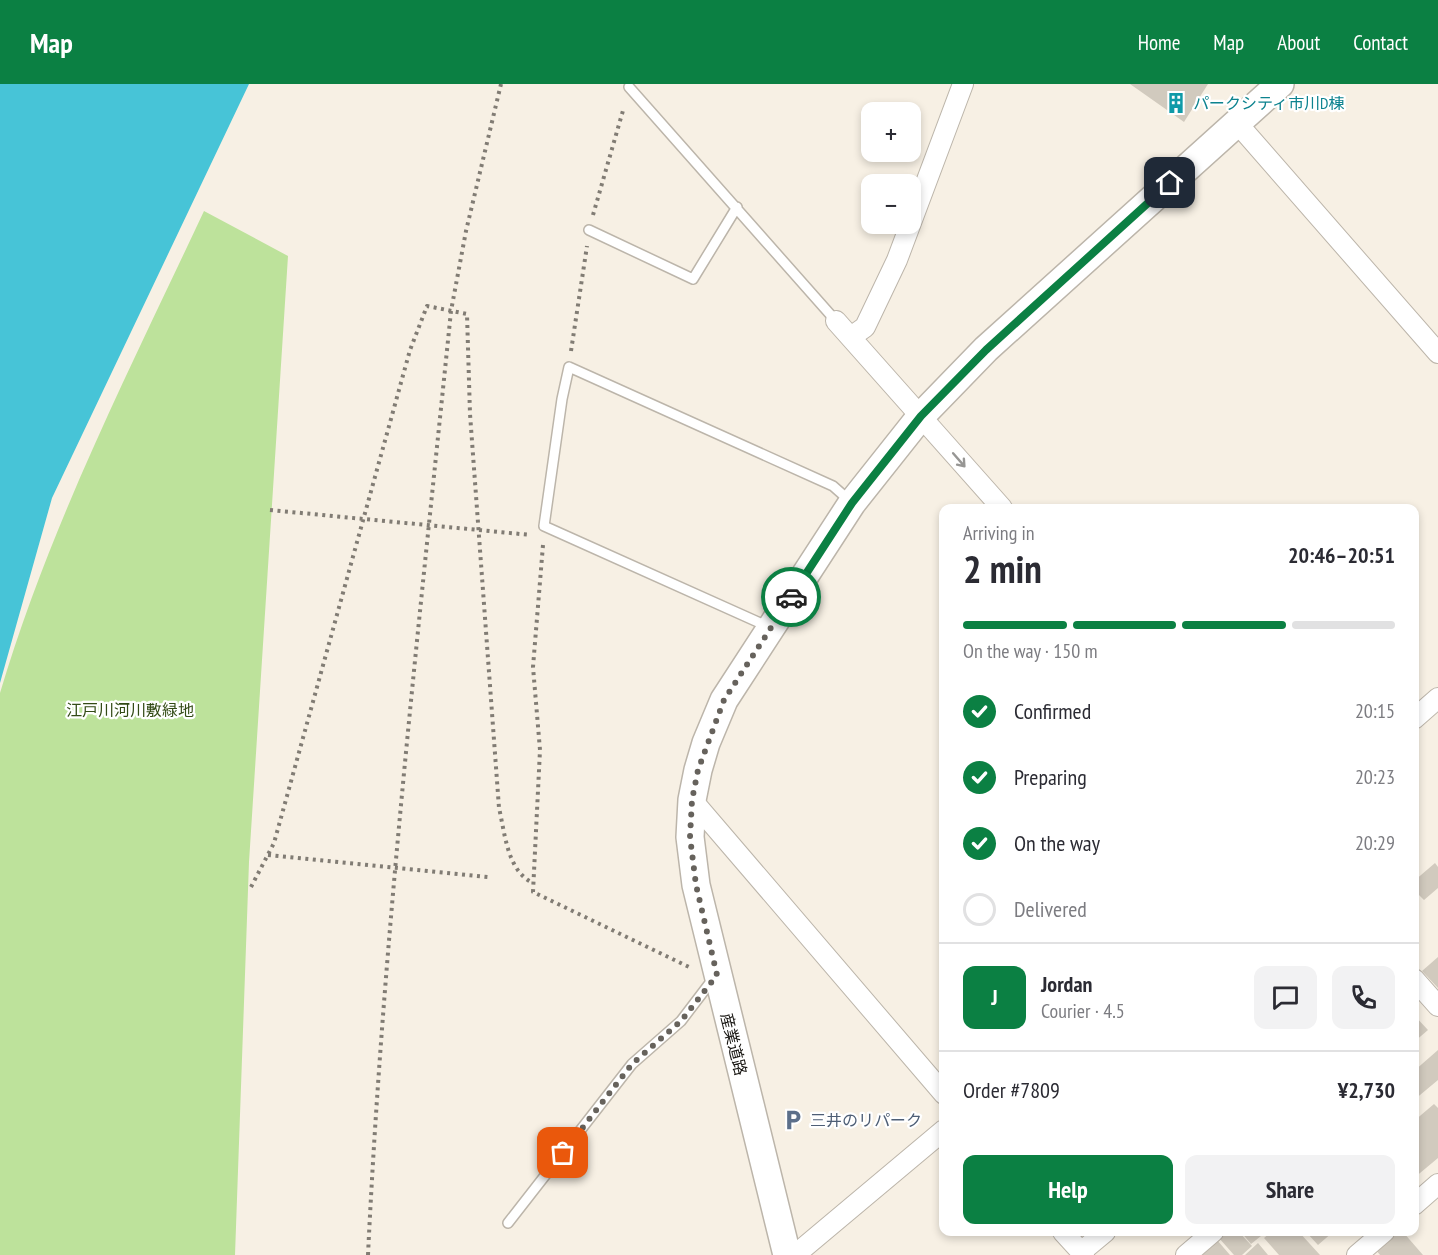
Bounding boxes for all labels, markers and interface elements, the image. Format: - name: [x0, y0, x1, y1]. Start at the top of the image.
- text: Map: [30, 24, 73, 61]
- text: Home: [1138, 29, 1180, 56]
- text: Map: [1213, 29, 1244, 56]
- text: About: [1277, 29, 1320, 56]
- text: Contact: [1353, 29, 1408, 56]
- building icon: パークシティ市川D棟: [1164, 91, 1188, 115]
- place label: パークシティ市川D棟: [1193, 93, 1344, 113]
- map controls: [861, 102, 921, 234]
- button: +: [861, 102, 921, 162]
- pin: [1144, 157, 1195, 208]
- icon: home: [1153, 166, 1186, 199]
- button: −: [861, 174, 921, 234]
- one-way arrow: [952, 452, 966, 467]
- text: Arriving in: [963, 520, 1035, 546]
- text: 20:46–20:51: [1288, 541, 1395, 569]
- text: 2 min: [963, 543, 1042, 594]
- courier: [761, 567, 821, 627]
- icon: car: [775, 581, 808, 614]
- text: On the way · 150 m: [963, 638, 1098, 664]
- icon: check: [963, 695, 996, 728]
- text: Confirmed: [1014, 697, 1091, 725]
- text: 20:15: [1355, 698, 1395, 724]
- park label: 江戸川河川敷緑地: [66, 700, 194, 720]
- icon: check: [963, 761, 996, 794]
- text: Preparing: [1014, 763, 1087, 791]
- text: 20:23: [1355, 764, 1395, 790]
- icon: check: [963, 827, 996, 860]
- text: On the way: [1014, 829, 1100, 857]
- text: 20:29: [1355, 830, 1395, 856]
- text: Delivered: [1014, 895, 1087, 923]
- button: chat: [1254, 966, 1317, 1029]
- button: phone: [1332, 966, 1395, 1029]
- text: Jordan: [1041, 970, 1092, 998]
- text: J: [991, 983, 998, 1011]
- text: Courier · 4.5: [1041, 998, 1125, 1024]
- street label: 産業道路: [717, 1011, 751, 1077]
- text: Order #7809: [963, 1076, 1060, 1104]
- text: ¥2,730: [1338, 1076, 1395, 1104]
- parking icon: 三井のリパーク: [781, 1108, 805, 1132]
- place label: 三井のリパーク: [810, 1110, 922, 1130]
- pin: [537, 1127, 588, 1178]
- icon: bag: [546, 1136, 579, 1169]
- button: Help: [963, 1155, 1173, 1224]
- button: Share: [1185, 1155, 1395, 1224]

